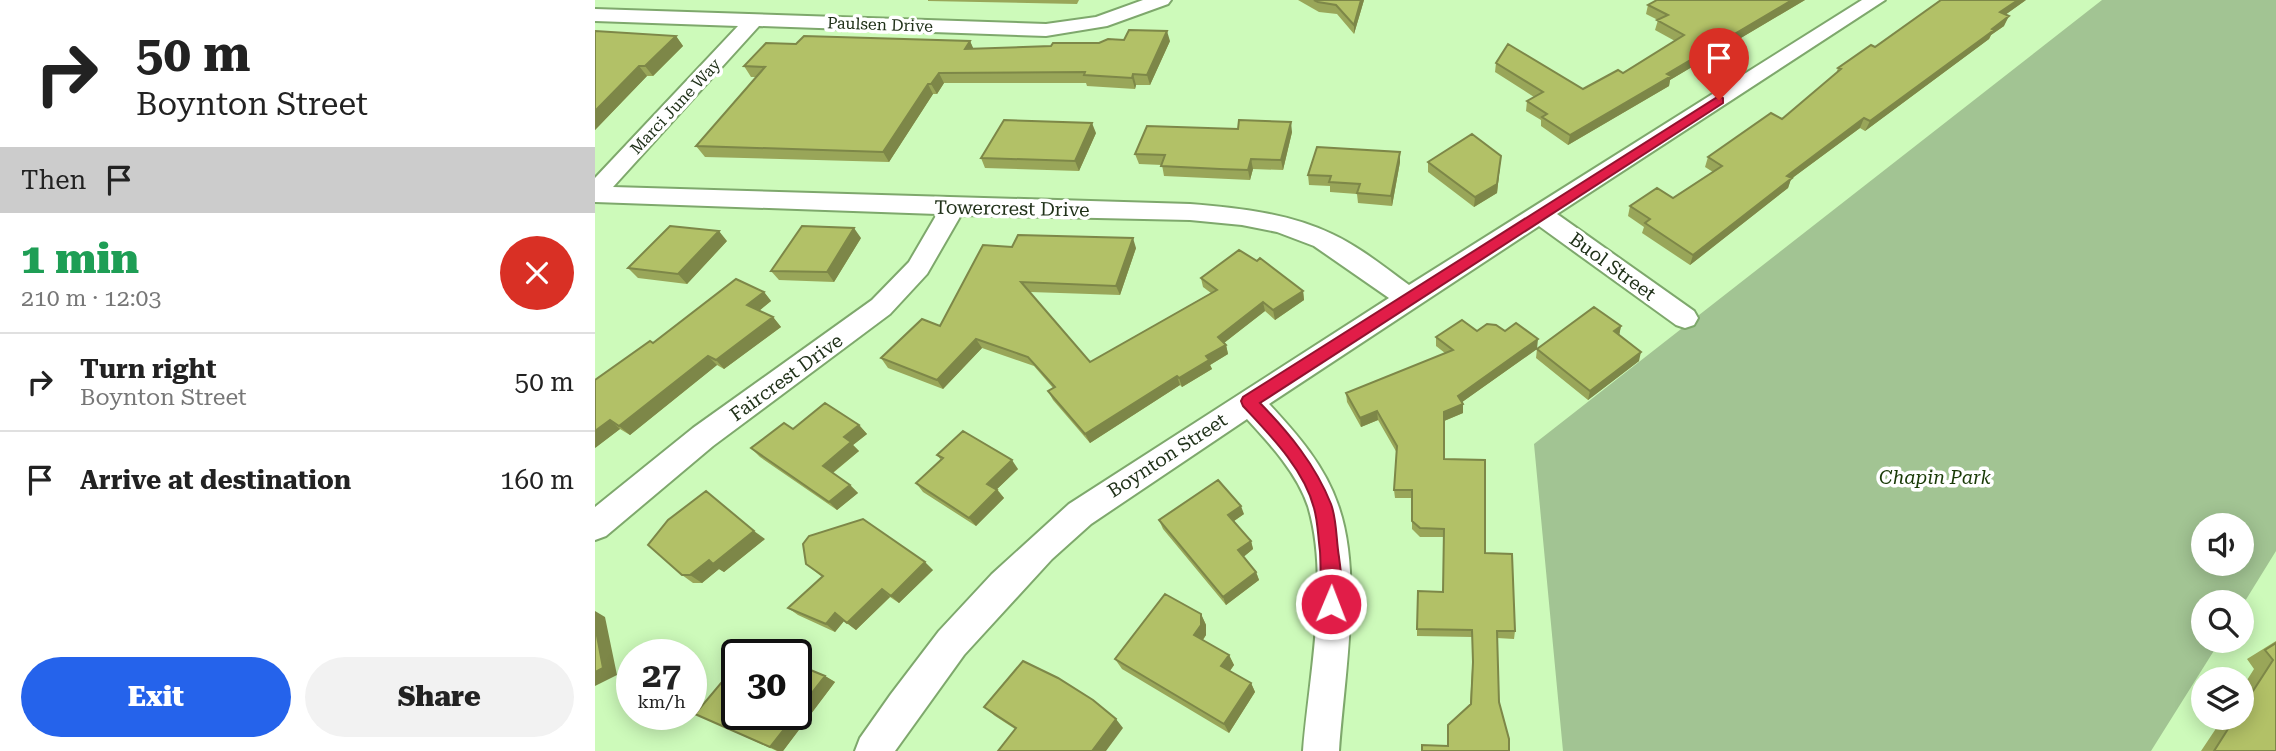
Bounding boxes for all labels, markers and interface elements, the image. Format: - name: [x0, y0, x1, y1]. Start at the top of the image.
- street label: Paulsen Drive: [827, 13, 933, 36]
- text: 50 m: [136, 26, 251, 83]
- icon: right: [21, 28, 112, 119]
- pin: [1689, 28, 1749, 100]
- icon: arrive: [1700, 39, 1738, 77]
- street label: Marci June Way: [626, 54, 725, 158]
- text: Boynton Street: [136, 85, 368, 123]
- icon: arrive: [100, 161, 138, 199]
- text: Then: [21, 165, 86, 195]
- street label: Towercrest Drive: [934, 196, 1090, 221]
- street label: Buol Street: [1565, 227, 1660, 305]
- text: 1 min: [21, 234, 139, 283]
- button: close: [500, 236, 574, 310]
- text: 210 m · 12:03: [21, 285, 161, 312]
- street label: Faircrest Drive: [725, 329, 847, 426]
- text: Turn right: [80, 354, 216, 384]
- icon: right: [21, 363, 59, 401]
- text: 50 m: [515, 367, 574, 397]
- text: Boynton Street: [80, 384, 247, 411]
- street label: Boynton Street: [1103, 408, 1231, 503]
- icon: arrive: [21, 461, 59, 499]
- text: Arrive at destination: [80, 465, 351, 495]
- text: 160 m: [500, 465, 574, 495]
- park label: Chapin Park: [1879, 466, 1992, 489]
- map controls: [2191, 513, 2254, 730]
- button: sound: [2191, 513, 2254, 576]
- position arrow: [1294, 567, 1368, 641]
- button: search: [2191, 590, 2254, 653]
- speed limit sign: 30: [721, 639, 812, 730]
- text: 27: [642, 655, 681, 696]
- button: Exit: [21, 657, 291, 737]
- button: Share: [305, 657, 574, 737]
- button: layers: [2191, 667, 2254, 730]
- text: km/h: [637, 691, 686, 712]

